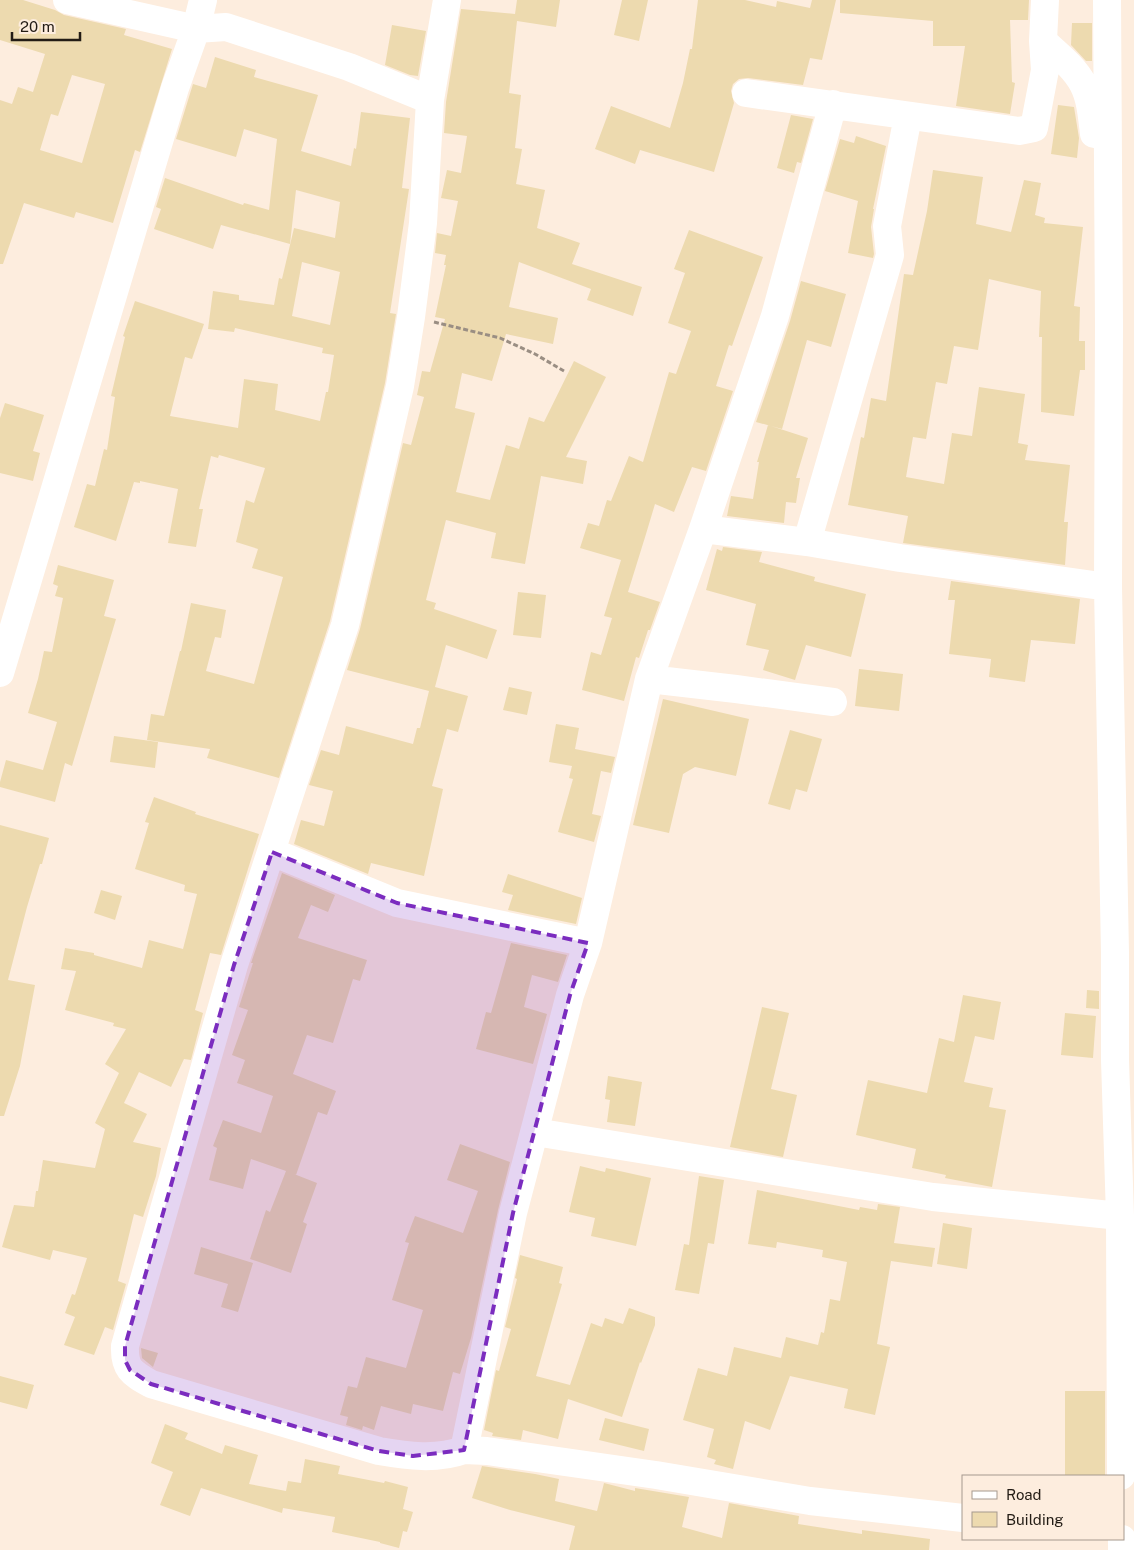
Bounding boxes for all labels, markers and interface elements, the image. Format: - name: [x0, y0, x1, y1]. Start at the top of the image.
- scale bar: [12, 10, 80, 42]
- text: 20 m: [20, 18, 55, 35]
- legend: [962, 1475, 1124, 1540]
- text: Road: [1006, 1486, 1042, 1503]
- text: Building: [1006, 1511, 1064, 1528]

